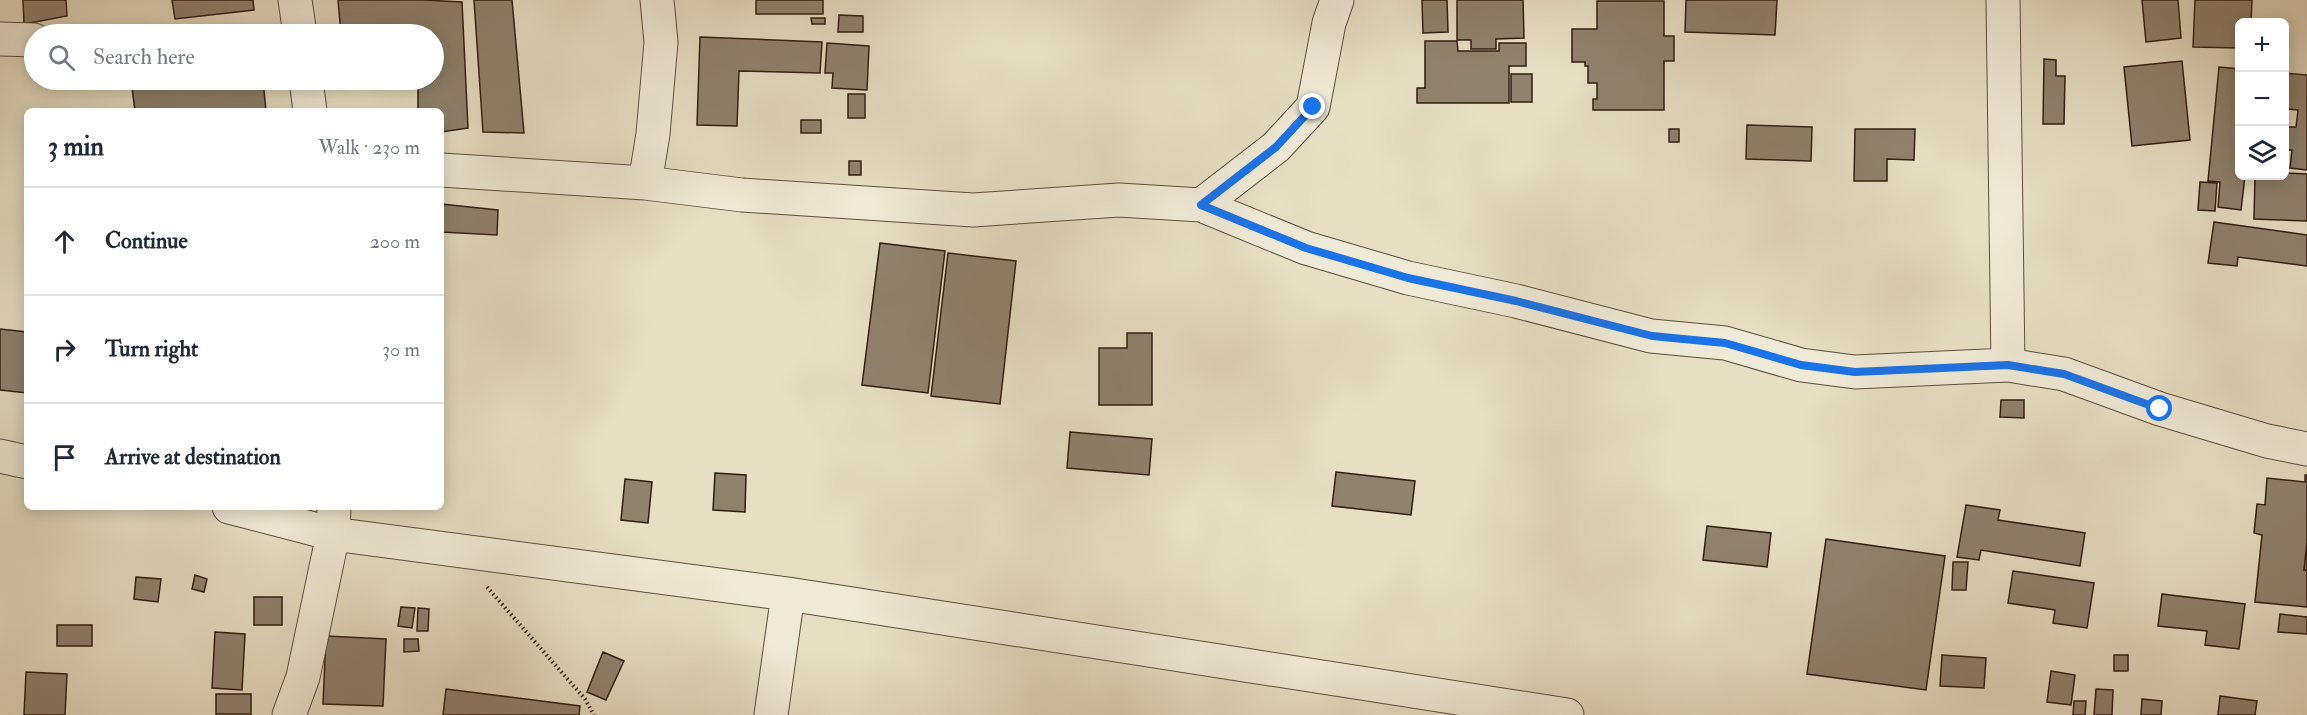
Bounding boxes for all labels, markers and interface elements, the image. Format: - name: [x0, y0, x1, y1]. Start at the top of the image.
- map controls: [2235, 18, 2289, 180]
- button: +: [2235, 18, 2289, 72]
- search box: [24, 24, 444, 90]
- icon: search: [45, 41, 78, 74]
- text: Search here: [93, 43, 195, 71]
- button: −: [2235, 72, 2289, 126]
- route end: [1299, 93, 1325, 119]
- button: layers: [2235, 126, 2289, 180]
- text: 3 min: [48, 131, 104, 163]
- text: Walk · 230 m: [318, 135, 420, 160]
- icon: ahead: [48, 225, 81, 258]
- text: Continue: [105, 227, 188, 255]
- text: 200 m: [370, 229, 420, 254]
- icon: right: [48, 333, 81, 366]
- text: Turn right: [105, 335, 198, 363]
- text: 30 m: [382, 337, 420, 362]
- route start: [2146, 395, 2172, 421]
- icon: arrive: [48, 441, 81, 474]
- text: Arrive at destination: [105, 443, 281, 471]

